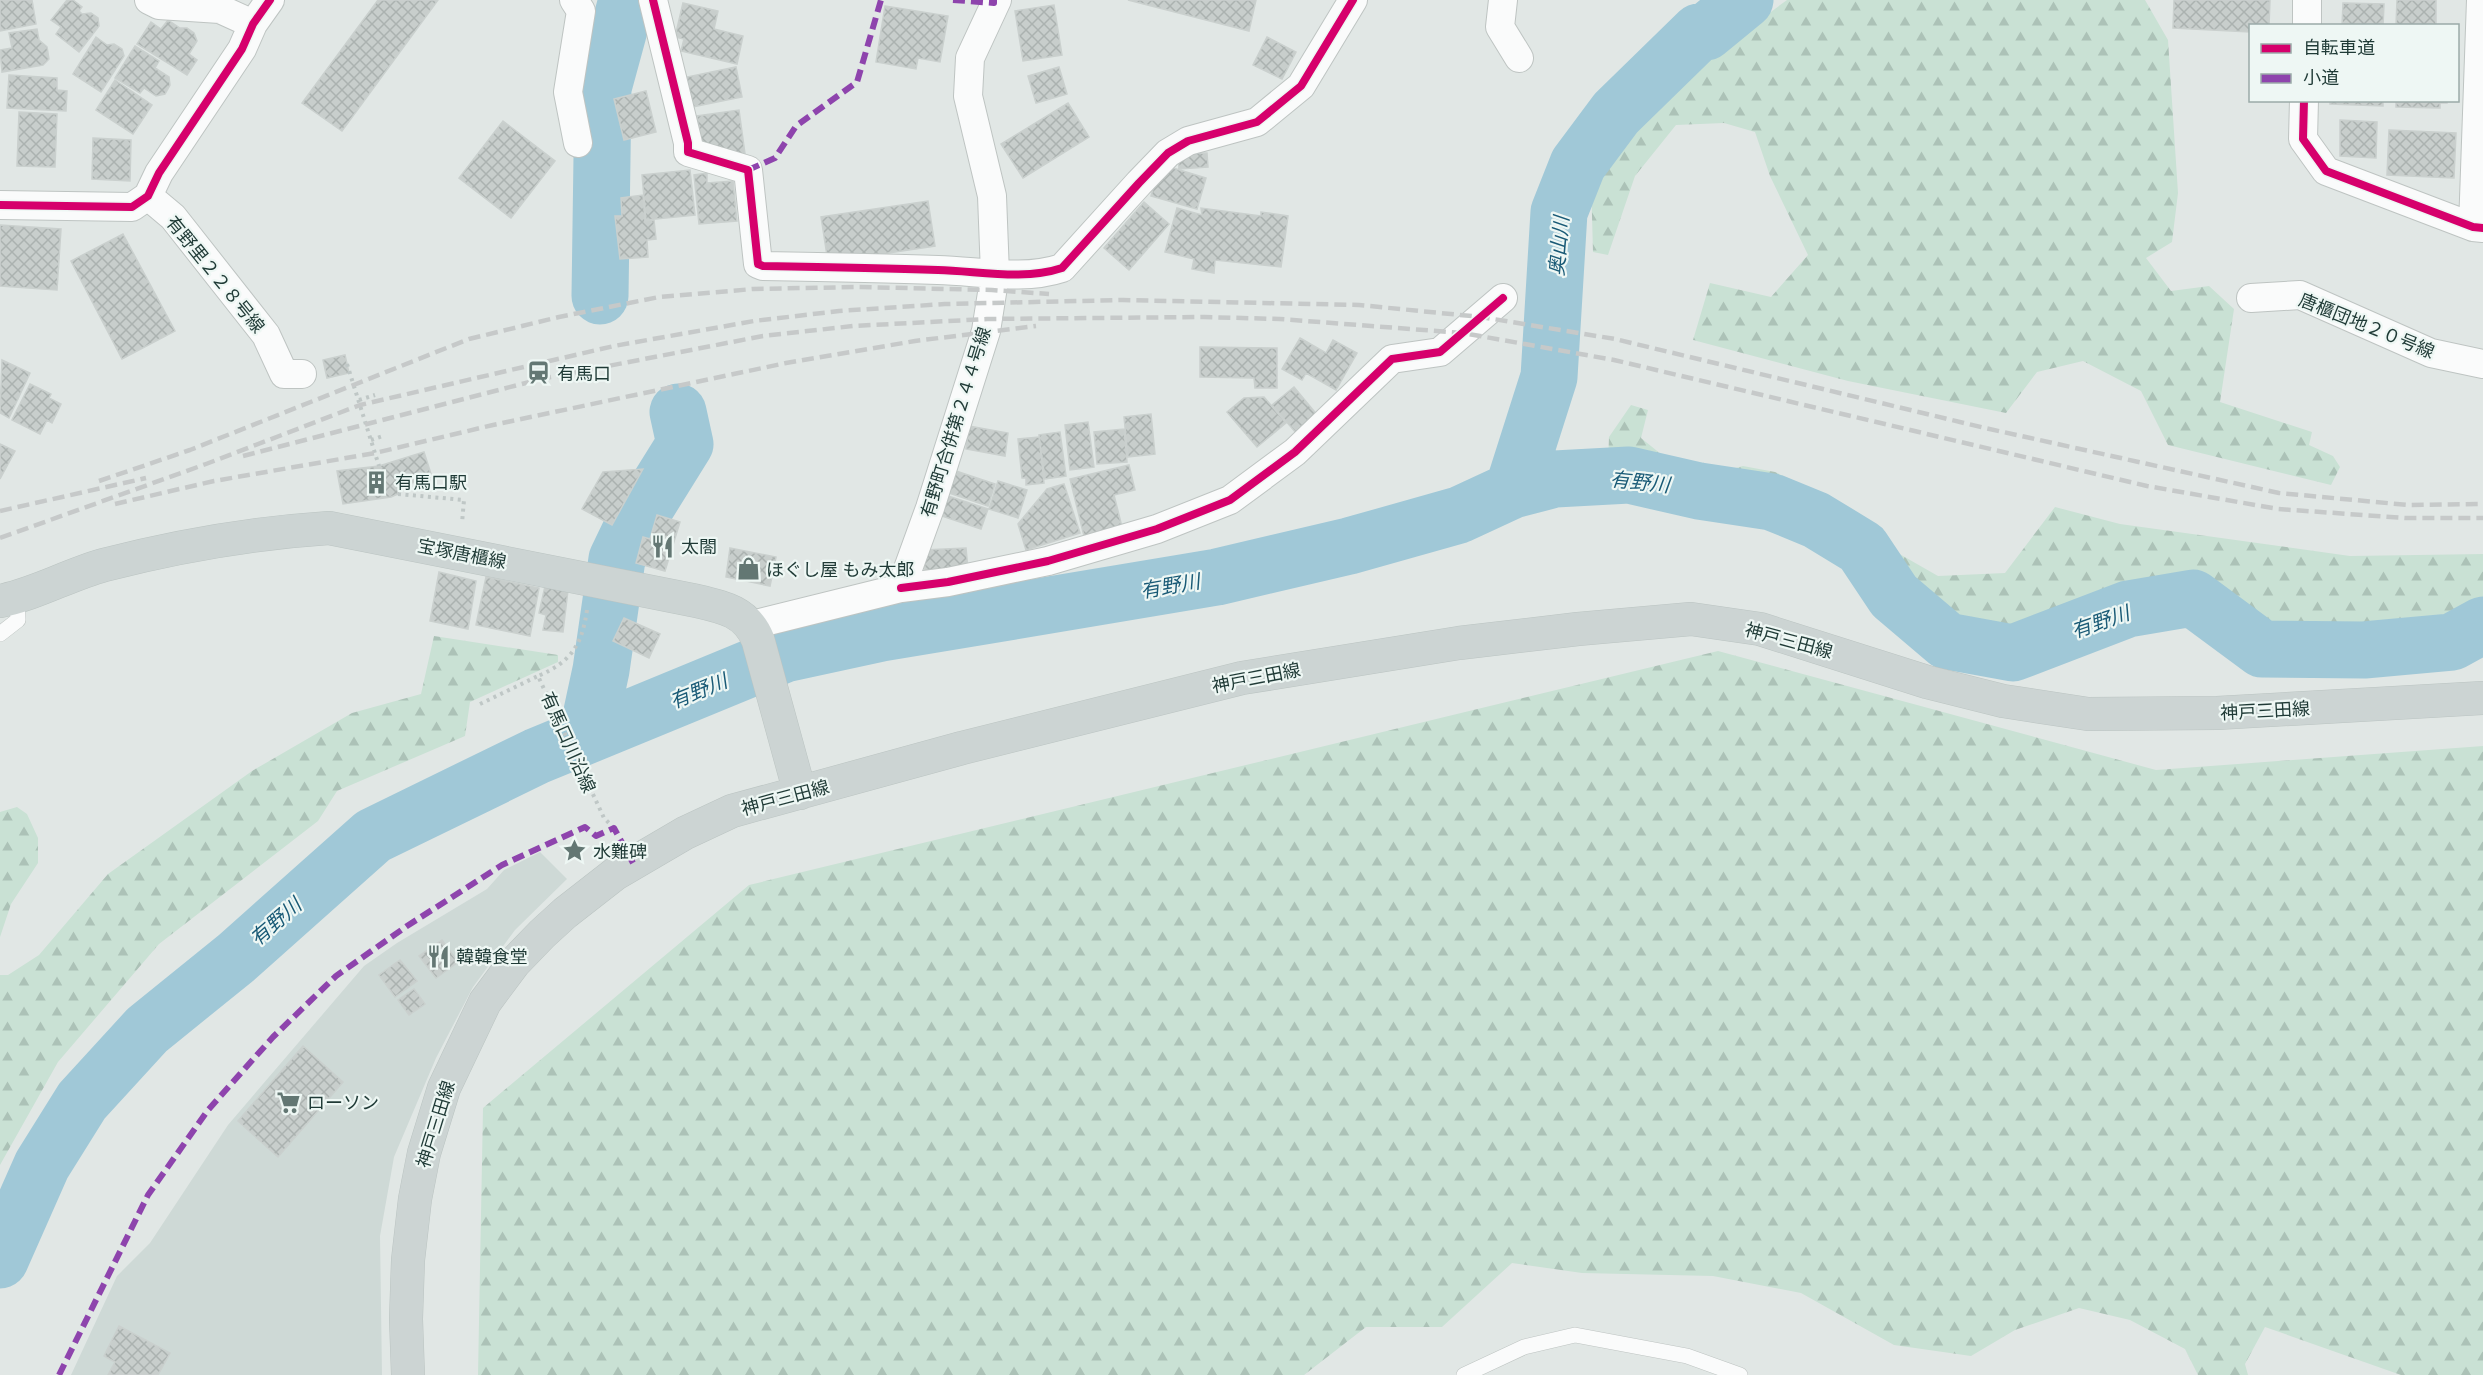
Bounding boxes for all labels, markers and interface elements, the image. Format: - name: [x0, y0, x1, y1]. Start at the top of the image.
- legend: [2249, 24, 2459, 102]
- text: 自転車道: [2303, 36, 2375, 58]
- text: 小道: [2303, 66, 2339, 88]
- street label: 有野里２２８号線: [162, 211, 270, 337]
- water label: 奥山川: [1543, 213, 1573, 277]
- street label: 唐櫃団地２０号線: [2296, 288, 2438, 362]
- street label: 有野町合併第２４４号線: [916, 324, 994, 520]
- station icon: 有馬口: [526, 360, 552, 386]
- place label: 有馬口: [557, 362, 611, 384]
- water label: 有野川: [1609, 466, 1673, 496]
- building icon: 有馬口駅: [364, 469, 390, 495]
- place label: 有馬口駅: [395, 471, 467, 493]
- restaurant icon: 太閤: [650, 533, 676, 559]
- street label: 宝塚唐櫃線: [416, 534, 508, 572]
- place label: 太閤: [681, 535, 717, 557]
- shop icon: ほぐし屋 もみ太郎: [735, 556, 761, 582]
- place label: ほぐし屋 もみ太郎: [766, 558, 915, 580]
- water label: 有野川: [1138, 568, 1204, 602]
- water label: 有野川: [2068, 599, 2134, 642]
- street label: 神戸三田線: [1743, 618, 1835, 662]
- street label: 神戸三田線: [1210, 658, 1302, 696]
- water label: 有野川: [666, 667, 732, 712]
- street label: 有馬口川沿線: [537, 688, 601, 796]
- street label: 神戸三田線: [2219, 697, 2311, 723]
- street label: 神戸三田線: [739, 775, 831, 819]
- place icon: 水難碑: [562, 838, 588, 864]
- place label: 水難碑: [593, 840, 647, 862]
- water label: 有野川: [244, 891, 307, 950]
- restaurant icon: 韓韓食堂: [425, 943, 451, 969]
- place label: 韓韓食堂: [456, 945, 528, 967]
- street label: 神戸三田線: [411, 1078, 459, 1170]
- supermarket icon: ローソン: [276, 1089, 302, 1115]
- place label: ローソン: [307, 1091, 379, 1113]

